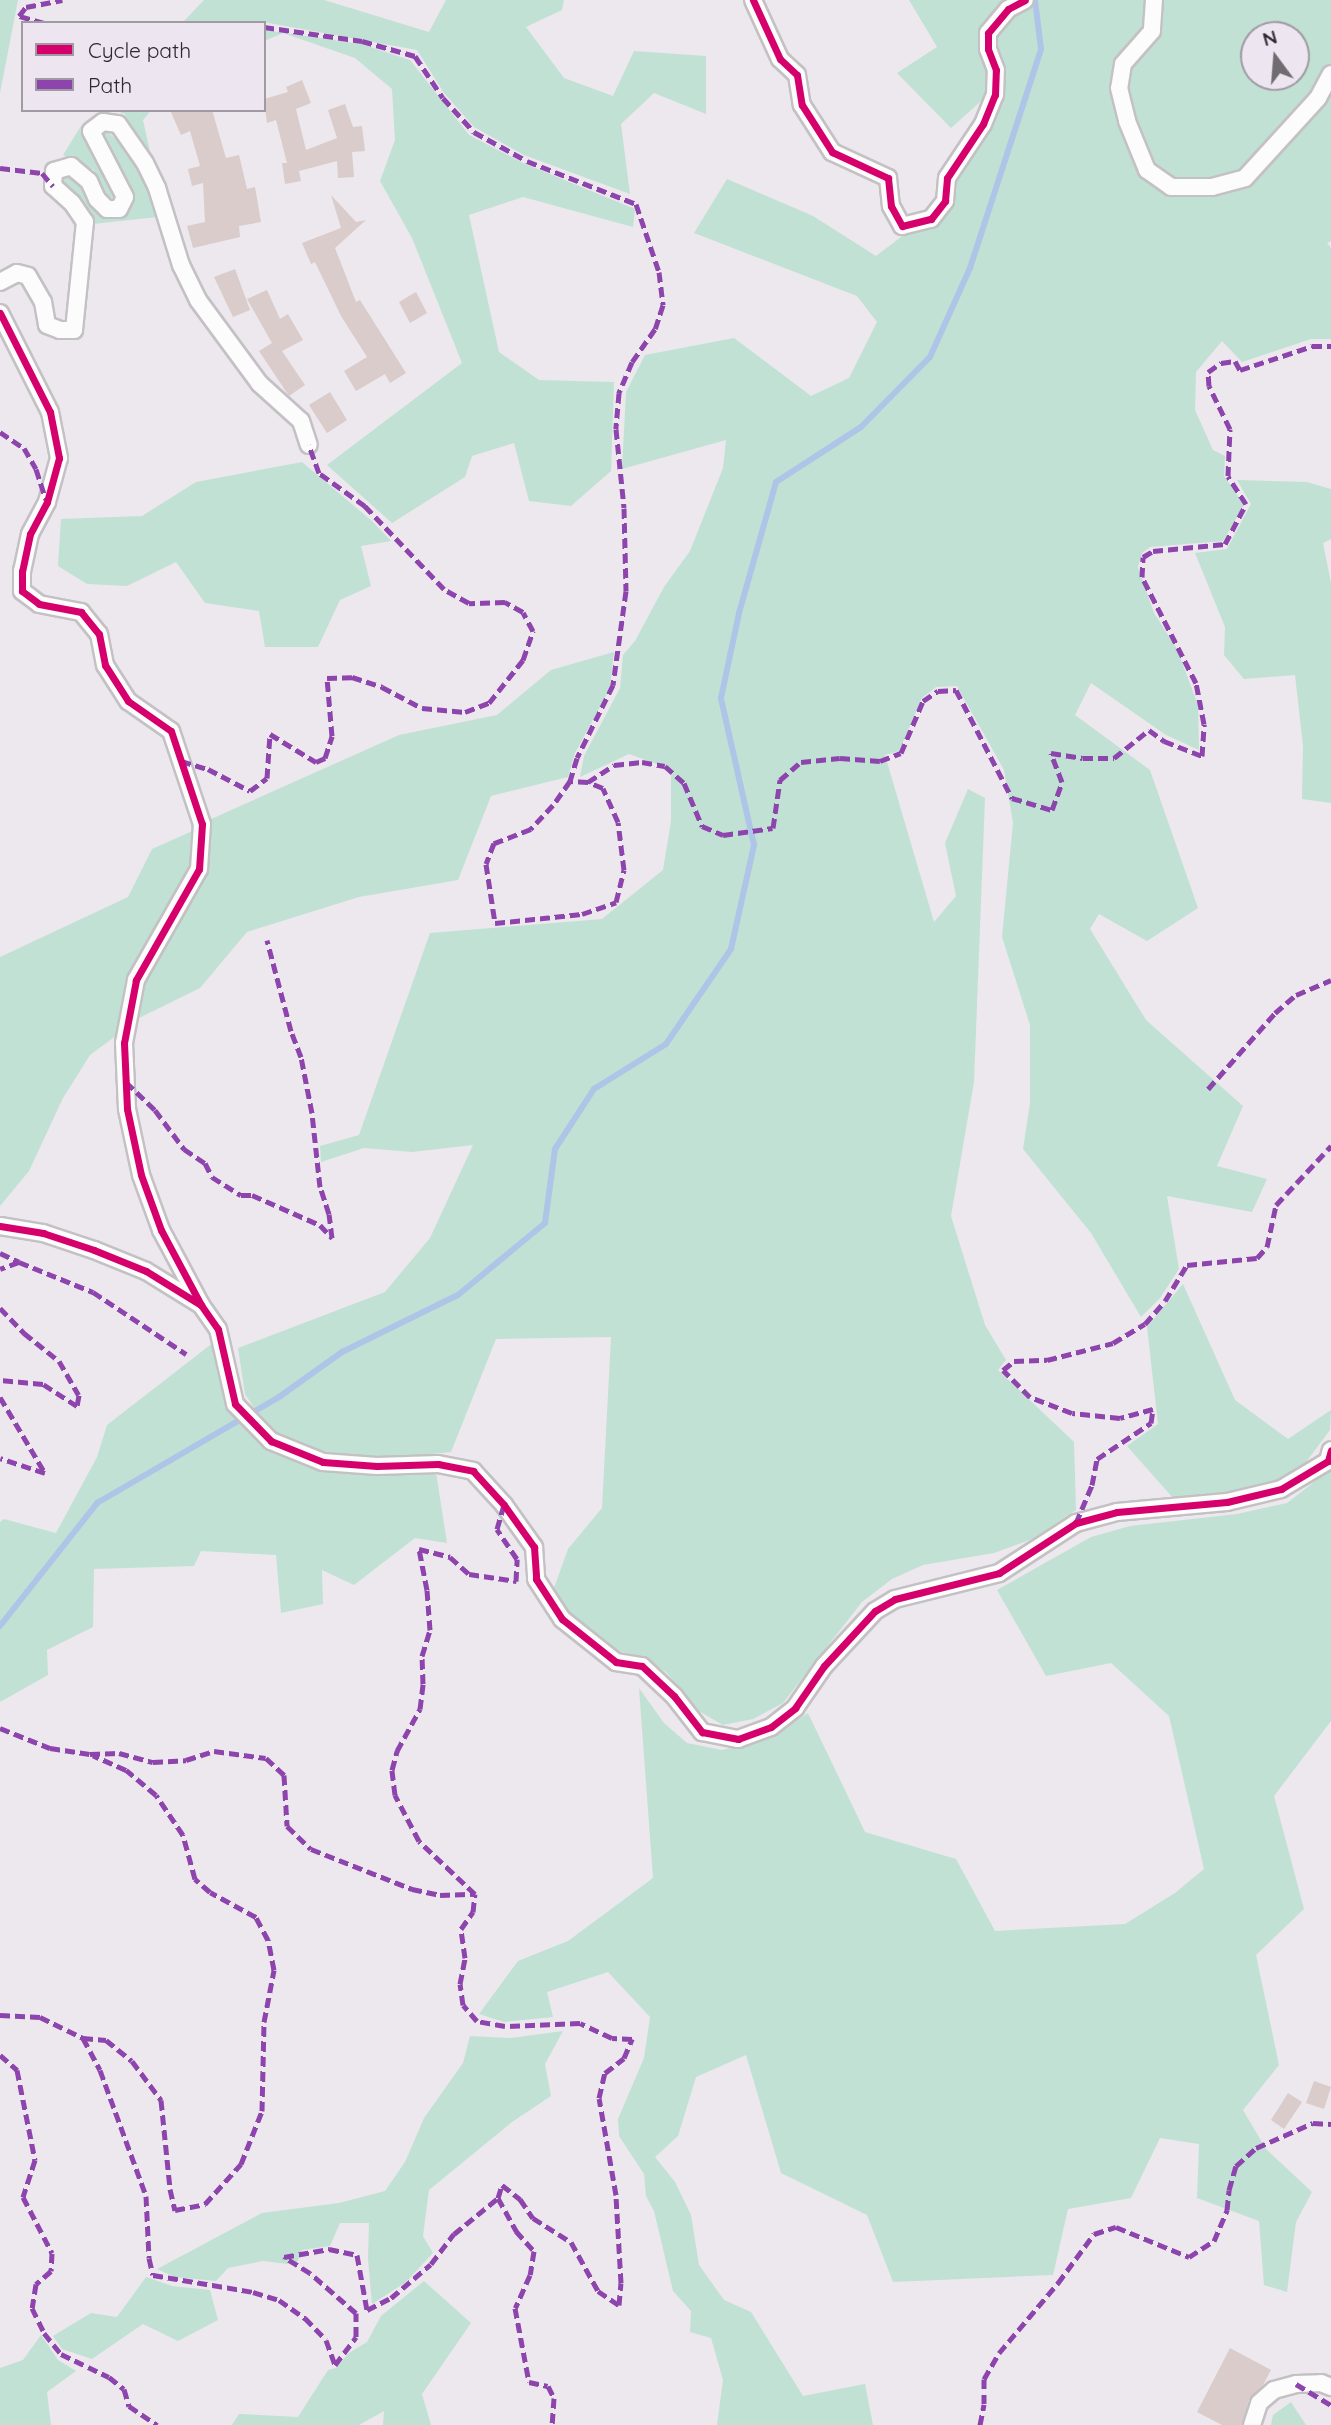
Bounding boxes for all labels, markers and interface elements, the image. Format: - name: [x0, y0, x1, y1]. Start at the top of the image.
- legend: [21, 21, 266, 112]
- north arrow: [1240, 21, 1310, 91]
- text: N: [1260, 24, 1280, 51]
- text: Cycle path: [88, 37, 191, 63]
- text: Path: [88, 72, 132, 98]

